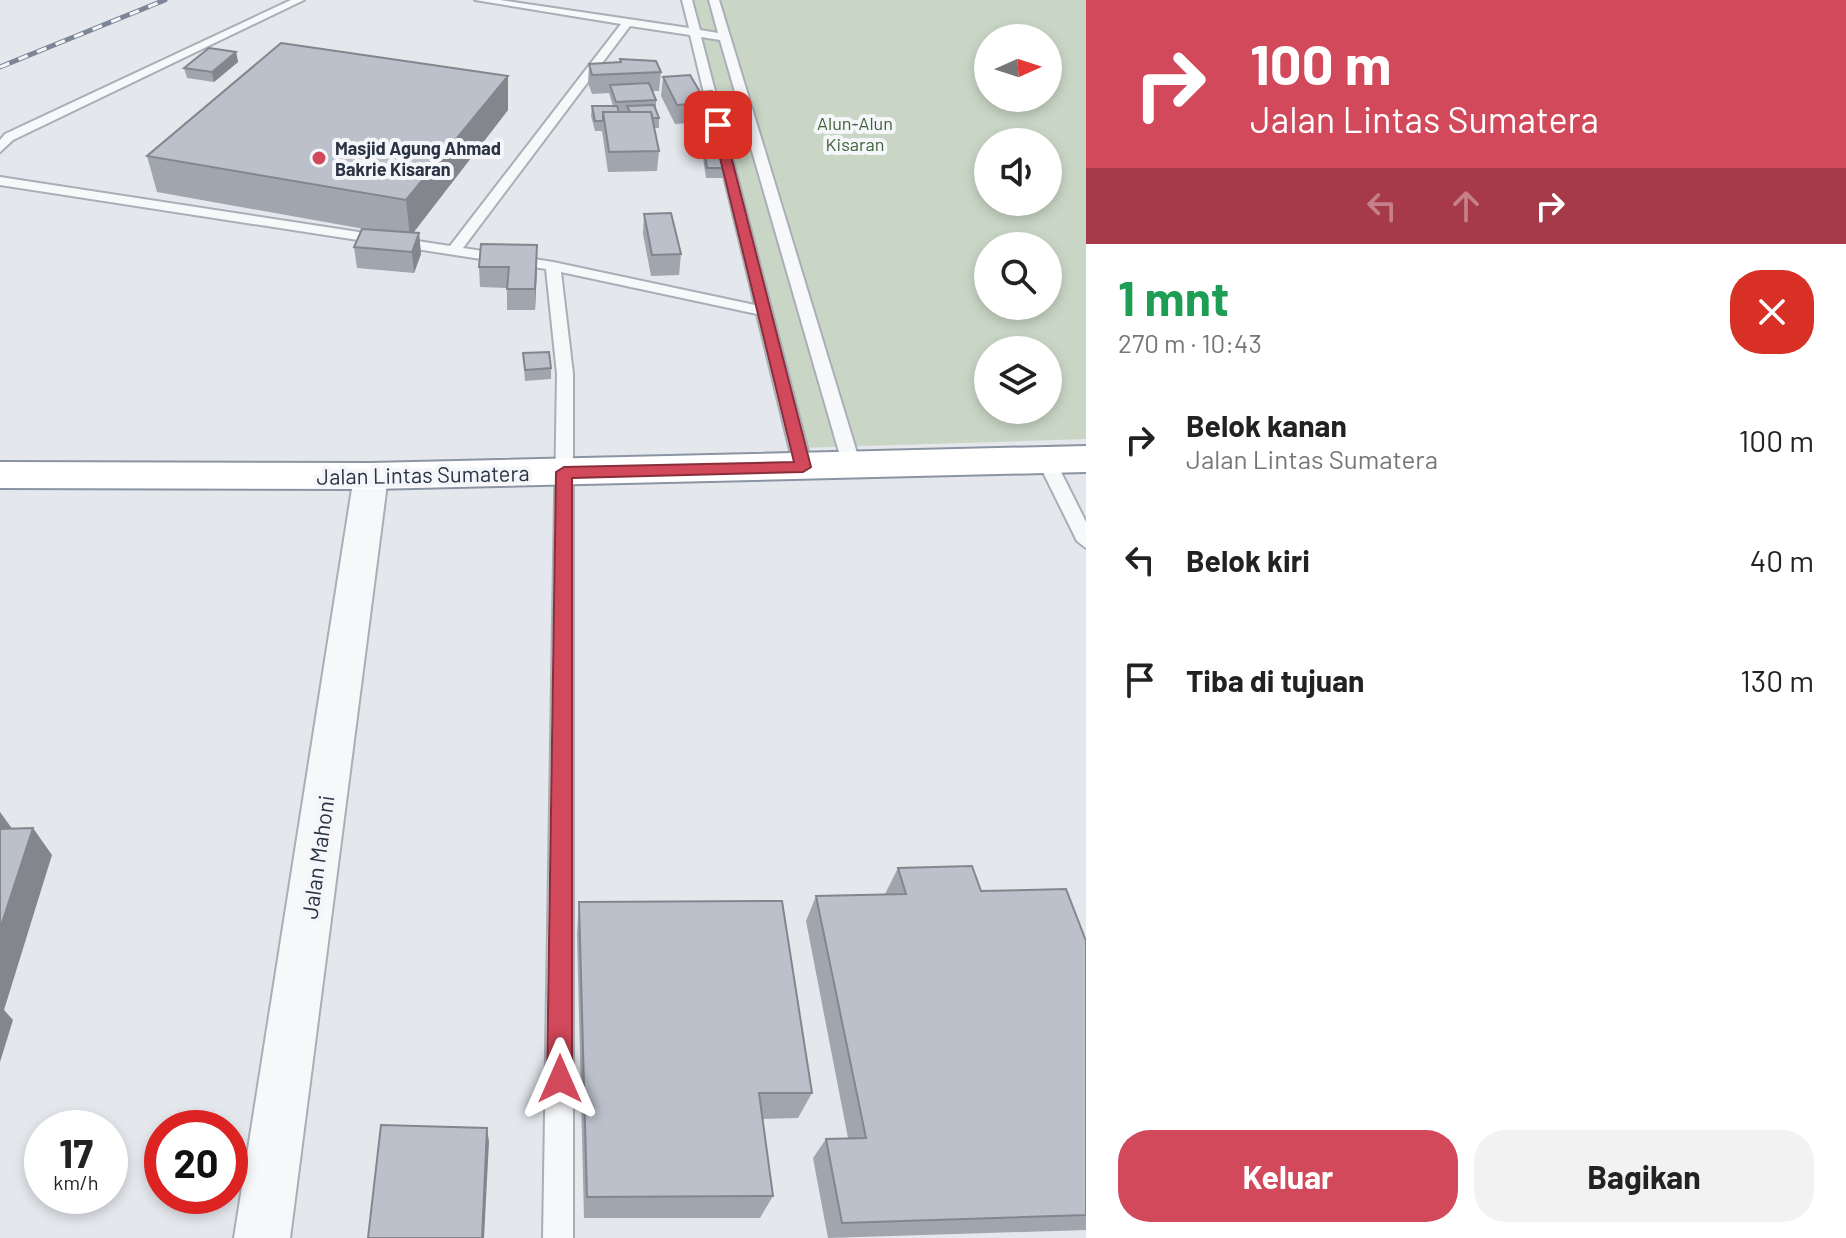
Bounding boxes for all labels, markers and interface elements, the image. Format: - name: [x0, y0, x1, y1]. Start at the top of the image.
- north arrow: [974, 24, 1062, 112]
- map controls: [974, 24, 1062, 424]
- text: 100 m: [1250, 29, 1392, 96]
- icon: right: [1118, 32, 1222, 136]
- pin: [684, 91, 752, 159]
- text: Jalan Lintas Sumatera: [1250, 97, 1599, 140]
- icon: arrive: [696, 103, 740, 147]
- park label: Alun-Alun Kisaran: [817, 112, 893, 155]
- button: sound: [974, 128, 1062, 216]
- place label: Masjid Agung Ahmad Bakrie Kisaran: [335, 137, 501, 180]
- marker: Masjid Agung Ahmad Bakrie Kisaran: [310, 149, 328, 167]
- icon: left: [1360, 184, 1404, 228]
- icon: ahead: [1444, 184, 1488, 228]
- icon: right: [1528, 184, 1572, 228]
- button: search: [974, 232, 1062, 320]
- text: 1 mnt: [1118, 268, 1229, 326]
- button: close: [1730, 270, 1814, 354]
- text: 270 m · 10:43: [1118, 327, 1262, 358]
- button: layers: [974, 336, 1062, 424]
- text: Belok kanan: [1186, 407, 1347, 443]
- icon: right: [1118, 418, 1162, 462]
- text: 100 m: [1739, 422, 1814, 458]
- text: Jalan Lintas Sumatera: [1186, 443, 1438, 474]
- street label: Jalan Lintas Sumatera: [316, 459, 530, 489]
- icon: left: [1118, 538, 1162, 582]
- text: Belok kiri: [1186, 542, 1310, 578]
- text: 40 m: [1750, 542, 1814, 578]
- icon: arrive: [1118, 658, 1162, 702]
- text: Tiba di tujuan: [1186, 662, 1364, 698]
- text: 130 m: [1740, 662, 1814, 698]
- street label: Jalan Mahoni: [295, 793, 339, 921]
- position arrow: [518, 1037, 602, 1121]
- speed limit sign: 20: [144, 1110, 248, 1214]
- text: 17: [59, 1128, 93, 1176]
- button: Keluar: [1118, 1130, 1458, 1222]
- button: Bagikan: [1474, 1130, 1814, 1222]
- text: km/h: [53, 1170, 99, 1194]

